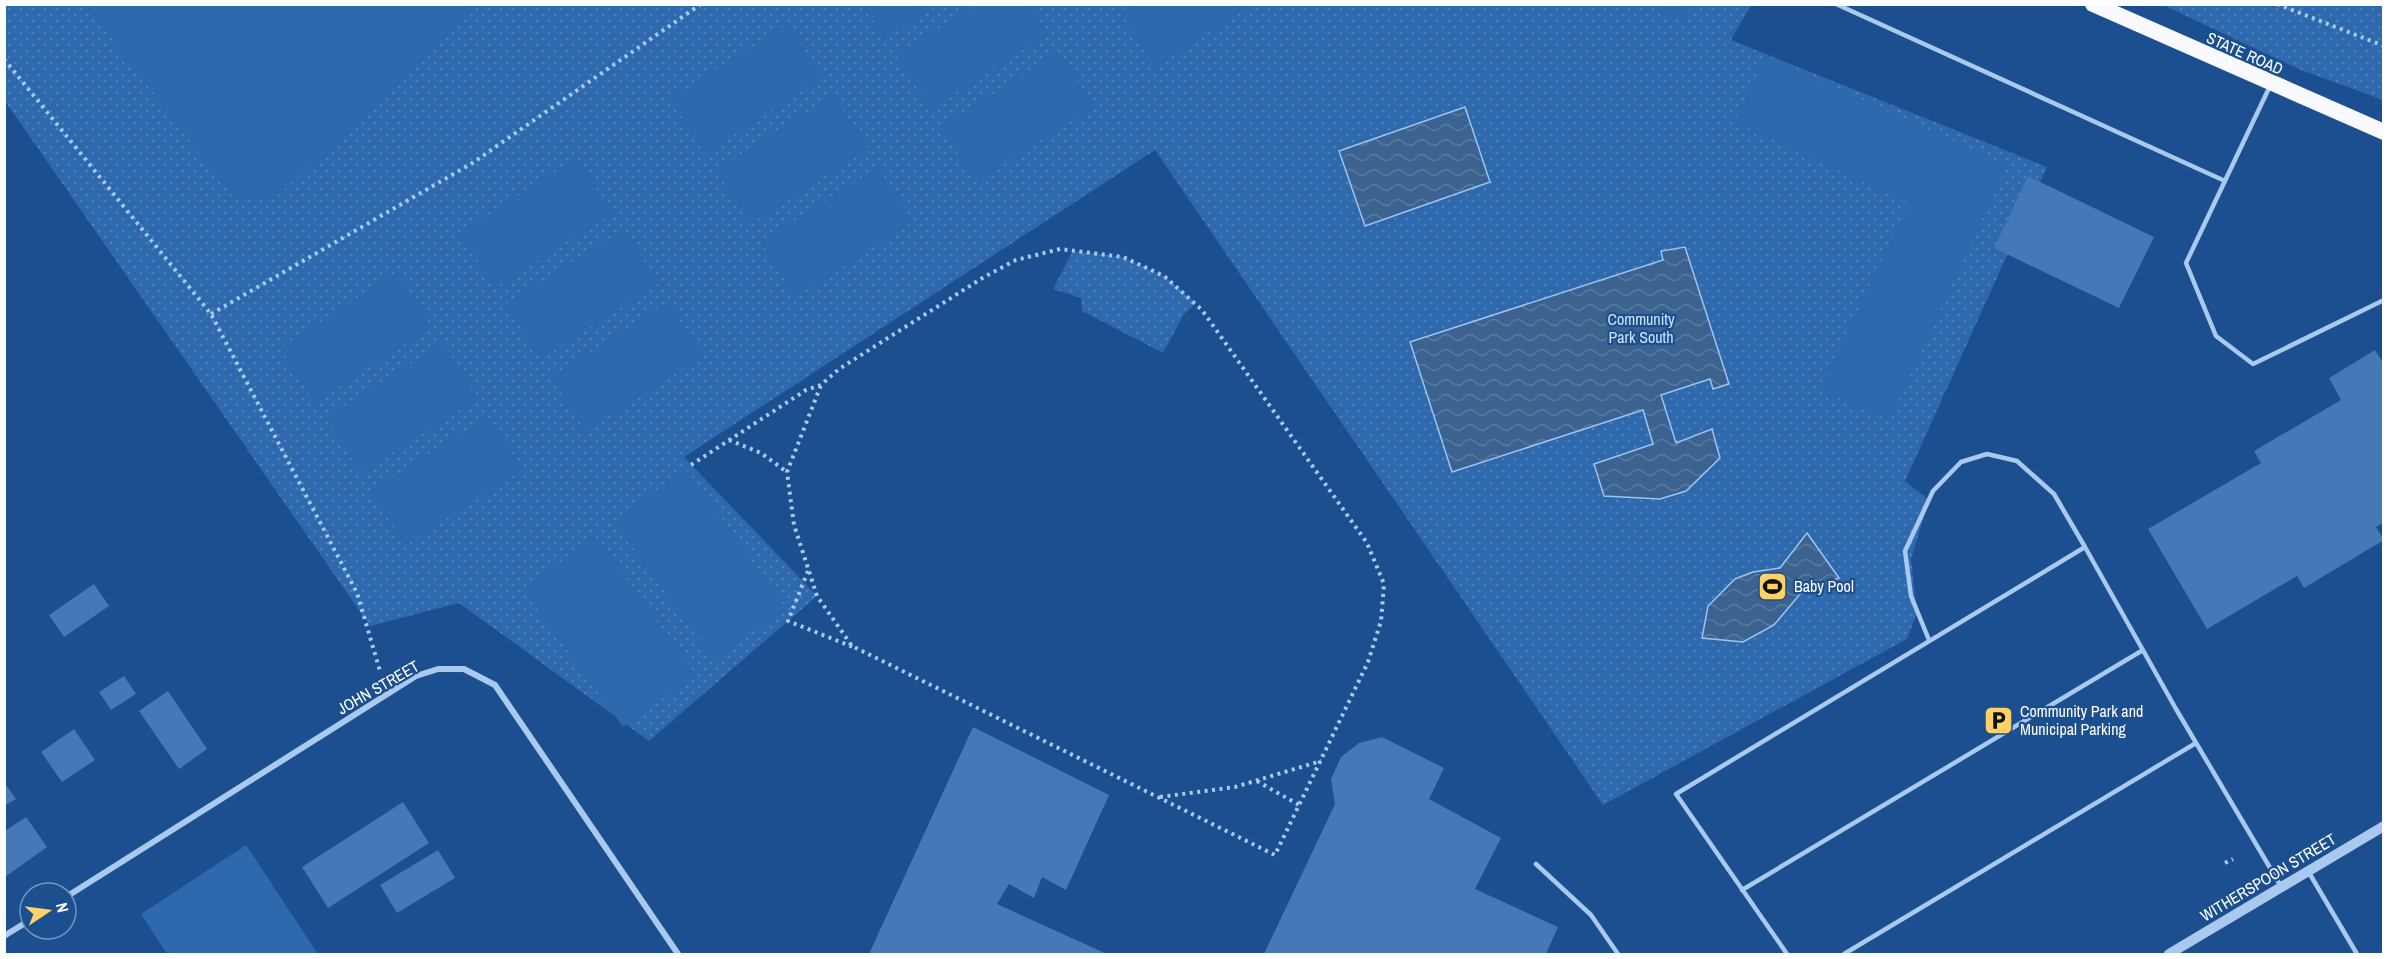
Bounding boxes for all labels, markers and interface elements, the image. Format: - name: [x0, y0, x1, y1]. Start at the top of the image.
- street label: STATE ROAD: [2203, 26, 2287, 80]
- park label: Community Park South: [1607, 308, 1675, 348]
- sports icon: Baby Pool: [1757, 570, 1789, 602]
- place label: Baby Pool: [1794, 575, 1854, 597]
- street label: JOHN STREET: [333, 655, 423, 719]
- place label: Community Park and Municipal Parking: [2020, 700, 2143, 740]
- parking icon: Community Park and Municipal Parking: [1983, 704, 2015, 736]
- street label: WITHERSPOON STREET: [2196, 828, 2340, 926]
- north arrow: [18, 881, 78, 941]
- text: N: [51, 901, 74, 915]

